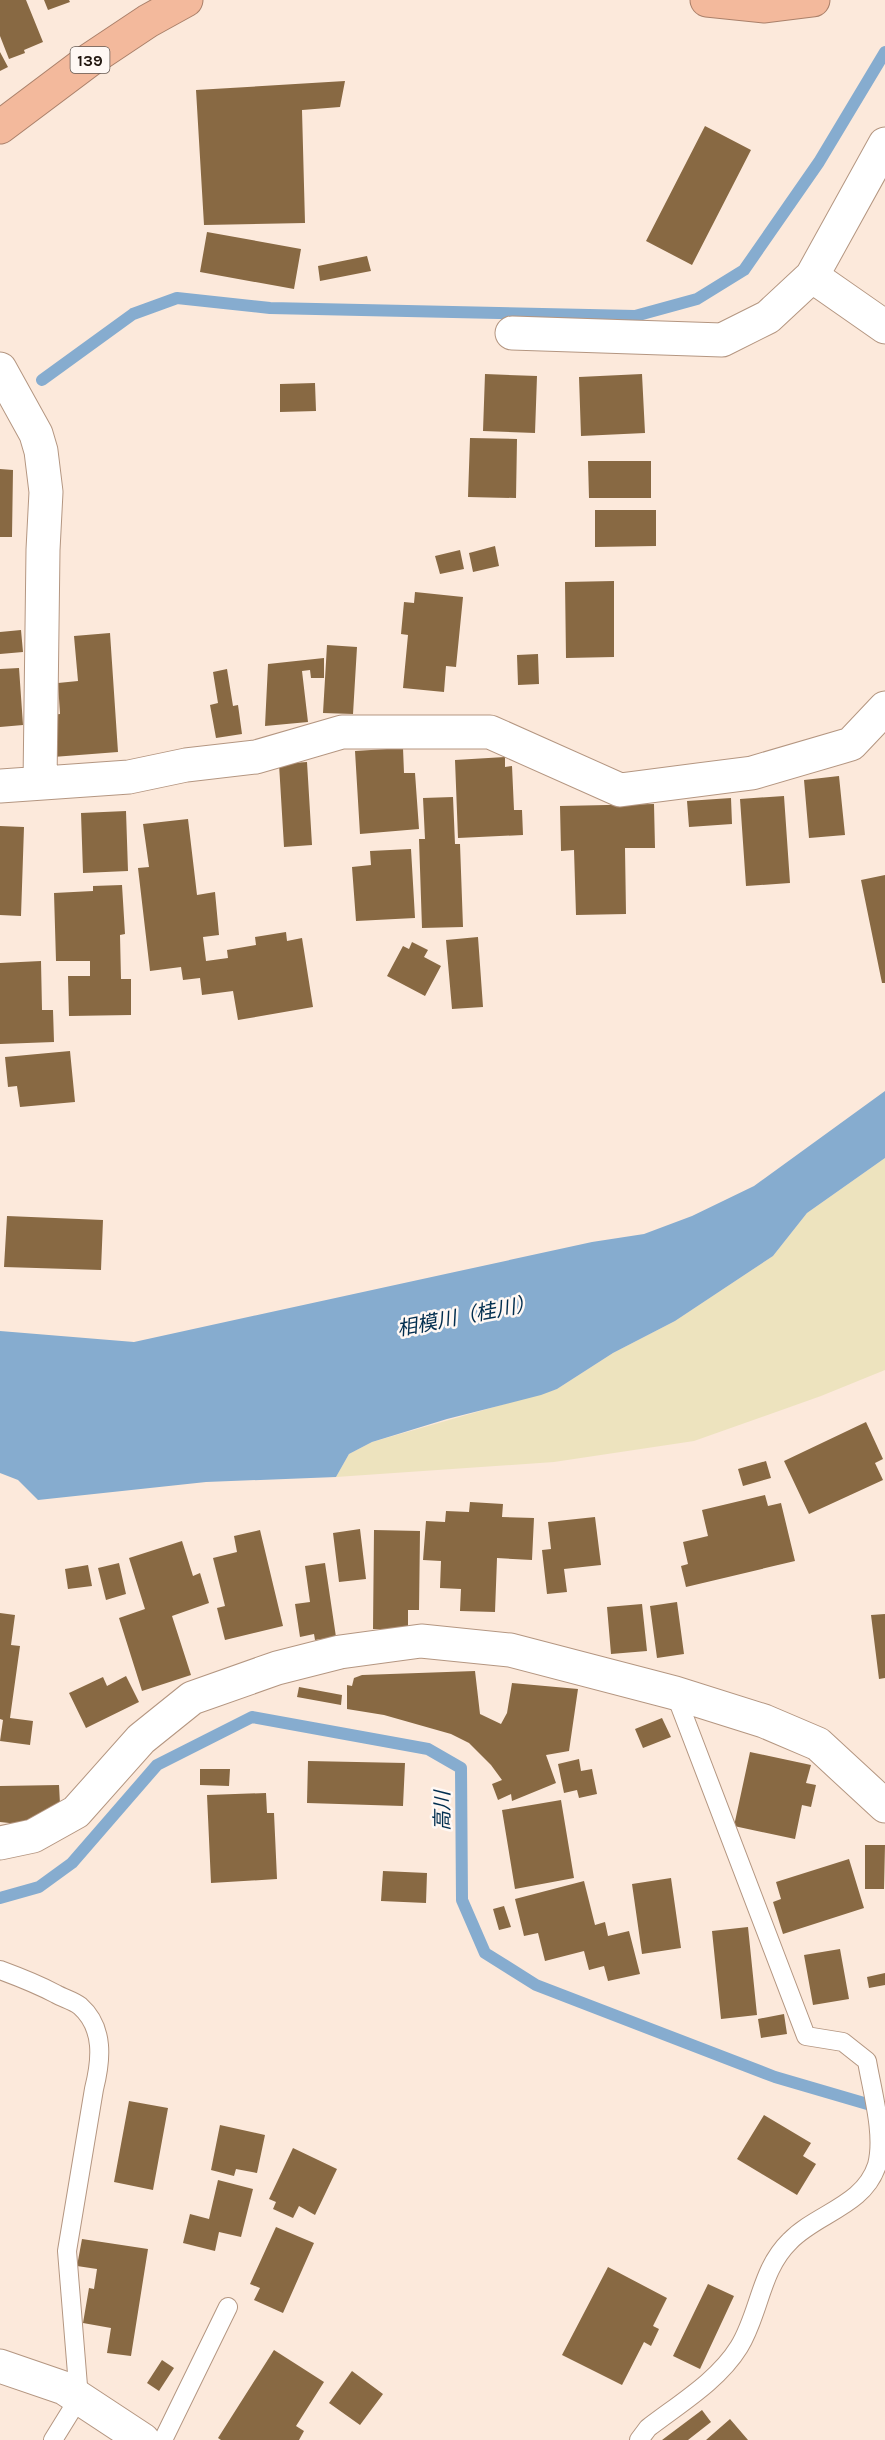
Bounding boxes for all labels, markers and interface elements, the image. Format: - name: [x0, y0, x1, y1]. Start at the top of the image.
- road number: 139: [70, 47, 110, 73]
- water label: 相模川（桂川）: [395, 1291, 537, 1341]
- water label: 高川: [431, 1789, 454, 1831]

